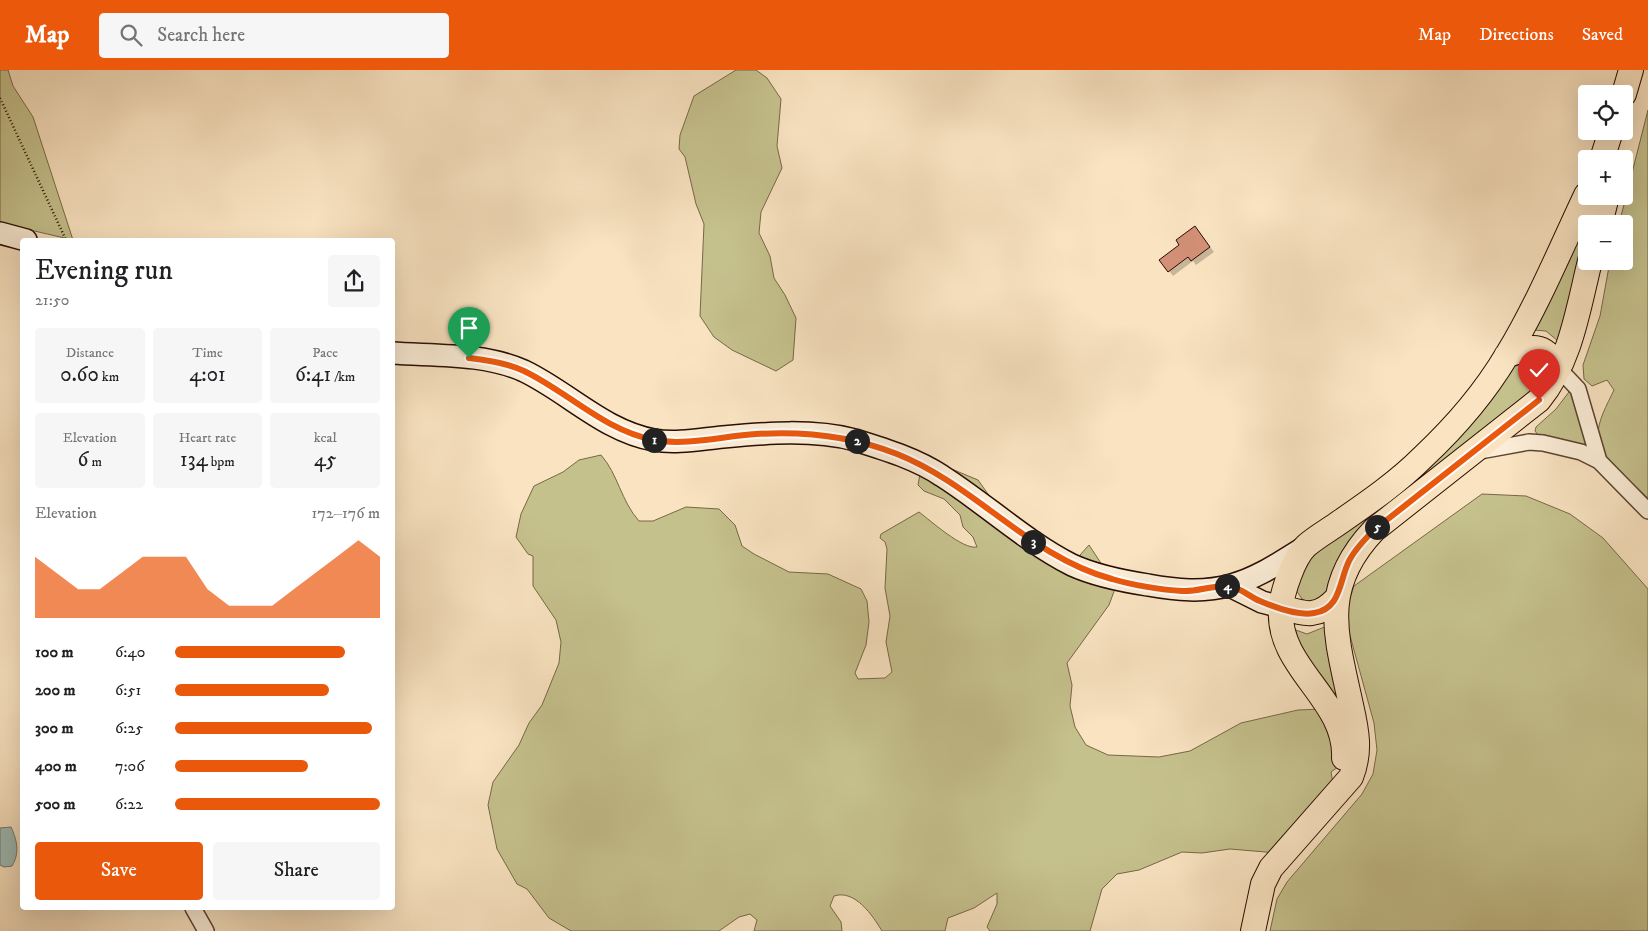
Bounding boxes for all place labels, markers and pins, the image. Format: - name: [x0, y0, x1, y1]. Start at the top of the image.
- pin: [448, 307, 490, 358]
- pin: [1518, 349, 1560, 400]
- pin: 1: [642, 428, 666, 452]
- pin: 2: [844, 428, 870, 454]
- pin: 5: [1364, 514, 1390, 540]
- pin: 3: [1020, 530, 1046, 554]
- pin: 4: [1214, 574, 1240, 598]

